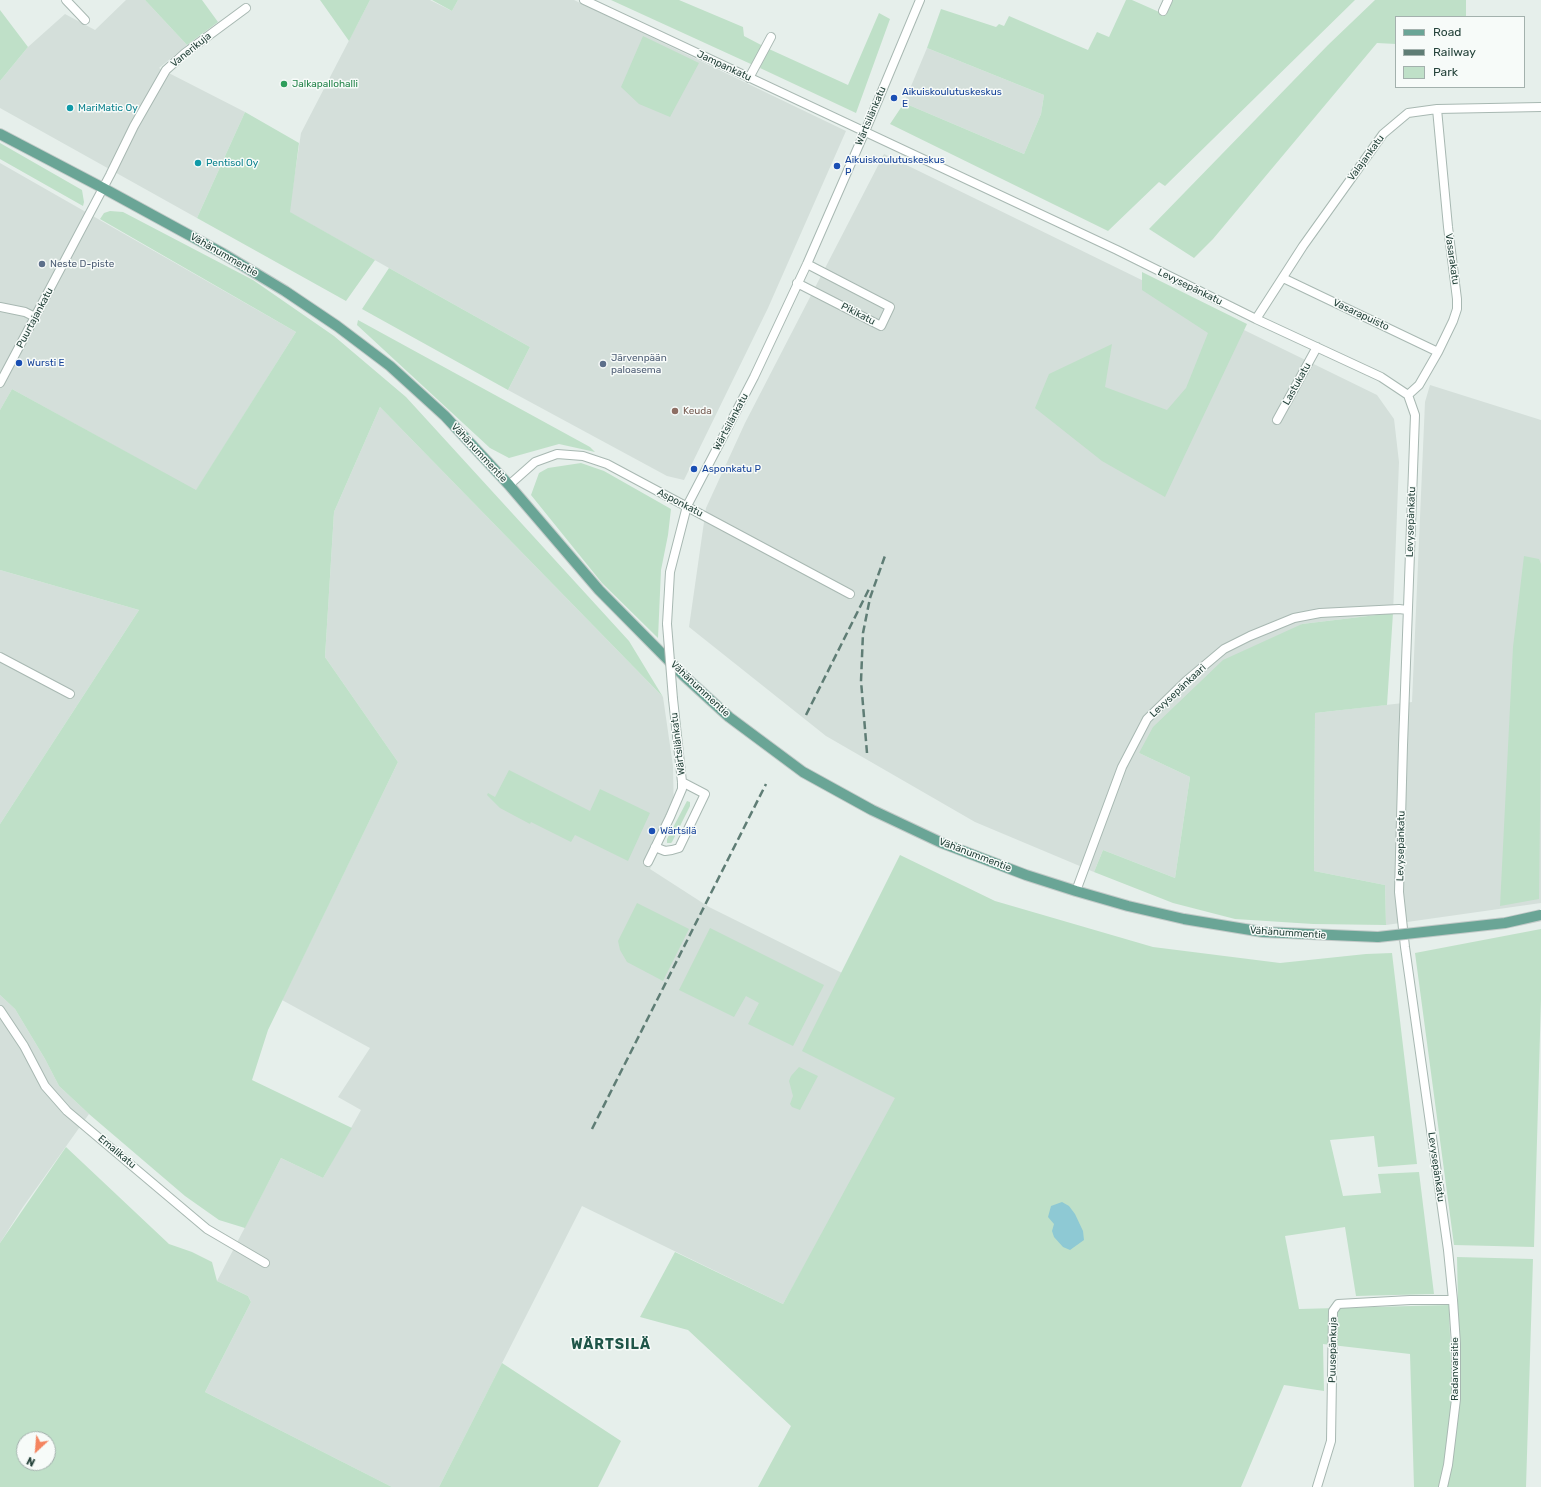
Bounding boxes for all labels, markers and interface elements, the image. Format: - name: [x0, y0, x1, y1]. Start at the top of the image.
- legend: [1395, 16, 1525, 88]
- text: Road: [1433, 25, 1461, 39]
- street label: Vanerikuja: [168, 30, 214, 70]
- text: Railway: [1433, 45, 1476, 59]
- street label: Jampankatu: [695, 48, 753, 84]
- text: Park: [1433, 65, 1458, 79]
- place label: Jalkapallohalli: [292, 78, 358, 90]
- marker: Jalkapallohalli: [279, 79, 289, 89]
- street label: Wärtsilänkatu: [853, 85, 889, 147]
- place label: Aikuiskoulutuskeskus E: [902, 86, 1002, 110]
- marker: Aikuiskoulutuskeskus E: [889, 93, 899, 103]
- place label: MariMatic Oy: [78, 102, 138, 114]
- marker: MariMatic Oy: [65, 103, 75, 113]
- street label: Valajankatu: [1345, 133, 1387, 183]
- place label: Aikuiskoulutuskeskus P: [845, 154, 945, 178]
- place label: Pentisol Oy: [206, 157, 258, 169]
- marker: Pentisol Oy: [193, 158, 203, 168]
- marker: Aikuiskoulutuskeskus P: [832, 161, 842, 171]
- street label: Vähänummentie: [188, 231, 260, 279]
- street label: Vasarakatu: [1442, 233, 1462, 285]
- place label: Neste D-piste: [50, 258, 114, 270]
- marker: Neste D-piste: [37, 259, 47, 269]
- street label: Levysepänkatu: [1156, 266, 1224, 308]
- street label: Puurtajankatu: [14, 286, 56, 350]
- street label: Vasarapuisto: [1331, 297, 1391, 333]
- street label: Pikikatu: [839, 300, 877, 328]
- place label: Järvenpään paloasema: [611, 352, 667, 376]
- place label: Wursti E: [27, 357, 65, 369]
- marker: Wursti E: [14, 358, 24, 368]
- marker: Järvenpään paloasema: [598, 359, 608, 369]
- street label: Lastukatu: [1280, 361, 1314, 407]
- street label: Wärtsilänkatu: [711, 391, 751, 453]
- place label: Keuda: [683, 405, 712, 417]
- marker: Keuda: [670, 406, 680, 416]
- street label: Vähänummentie: [449, 421, 509, 485]
- place label: Asponkatu P: [702, 463, 761, 475]
- marker: Asponkatu P: [689, 464, 699, 474]
- street label: Asponkatu: [655, 486, 705, 520]
- street label: Levysepänkatu: [1404, 487, 1418, 557]
- street label: Vähänummentie: [668, 659, 732, 719]
- street label: Levysepänkaari: [1147, 662, 1209, 720]
- street label: Wärtsilänkatu: [668, 712, 688, 776]
- street label: Levysepänkatu: [1394, 811, 1408, 881]
- place label: Wärtsilä: [660, 825, 696, 837]
- marker: Wärtsilä: [647, 826, 657, 836]
- street label: Vähänummentie: [937, 836, 1013, 874]
- street label: Vähänummentie: [1249, 924, 1327, 942]
- street label: Levysepänkatu: [1425, 1131, 1447, 1203]
- street label: Emalikatu: [96, 1133, 138, 1171]
- street label: Puusepänkuja: [1326, 1317, 1340, 1383]
- district label: WÄRTSILÄ: [571, 1337, 651, 1353]
- street label: Radanvarsitie: [1449, 1337, 1461, 1401]
- north arrow: [16, 1431, 56, 1471]
- text: N: [25, 1454, 37, 1469]

